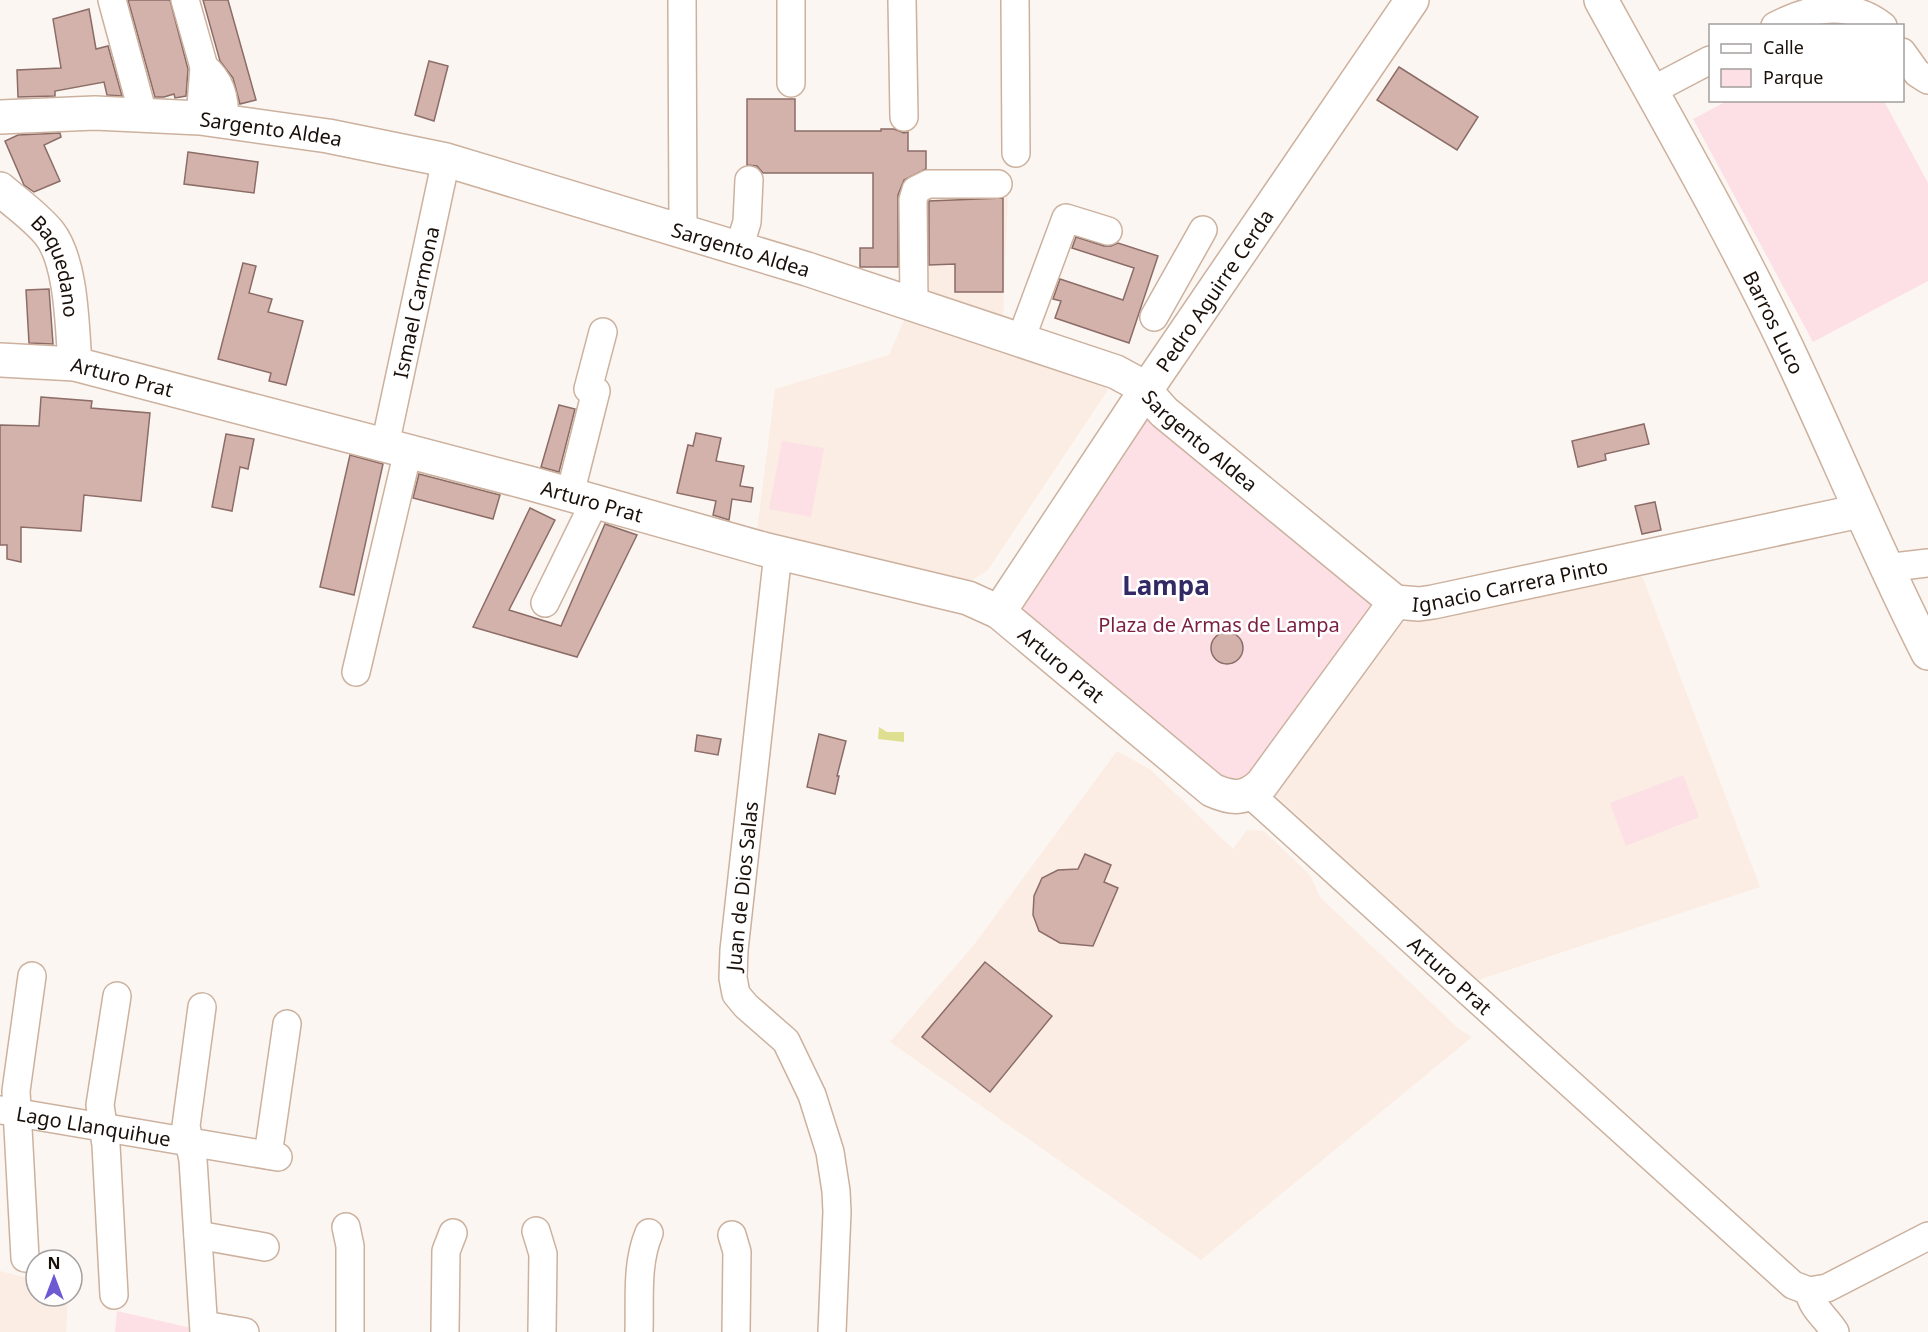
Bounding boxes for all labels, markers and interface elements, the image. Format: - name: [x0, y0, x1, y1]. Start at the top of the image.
- legend: [1709, 24, 1904, 102]
- text: Calle: [1763, 35, 1804, 59]
- text: Parque: [1763, 65, 1823, 89]
- street label: Sargento Aldea: [198, 105, 345, 152]
- street label: Pedro Aguirre Cerda: [1149, 204, 1279, 377]
- street label: Baquedano: [26, 209, 85, 319]
- street label: Sargento Aldea: [668, 215, 814, 283]
- street label: Ismael Carmona: [386, 224, 445, 381]
- street label: Barros Luco: [1737, 266, 1811, 378]
- street label: Arturo Prat: [68, 350, 176, 403]
- street label: Sargento Aldea: [1137, 384, 1263, 497]
- street label: Arturo Prat: [538, 474, 646, 528]
- street label: Ignacio Carrera Pinto: [1411, 552, 1610, 617]
- district label: Lampa: [1122, 567, 1210, 603]
- park label: Plaza de Armas de Lampa: [1098, 611, 1340, 638]
- street label: Arturo Prat: [1013, 621, 1110, 708]
- street label: Juan de Dios Salas: [719, 800, 764, 974]
- street label: Arturo Prat: [1403, 930, 1498, 1020]
- street label: Lago Llanquihue: [14, 1099, 173, 1152]
- north arrow: [24, 1248, 84, 1308]
- text: N: [47, 1252, 61, 1274]

